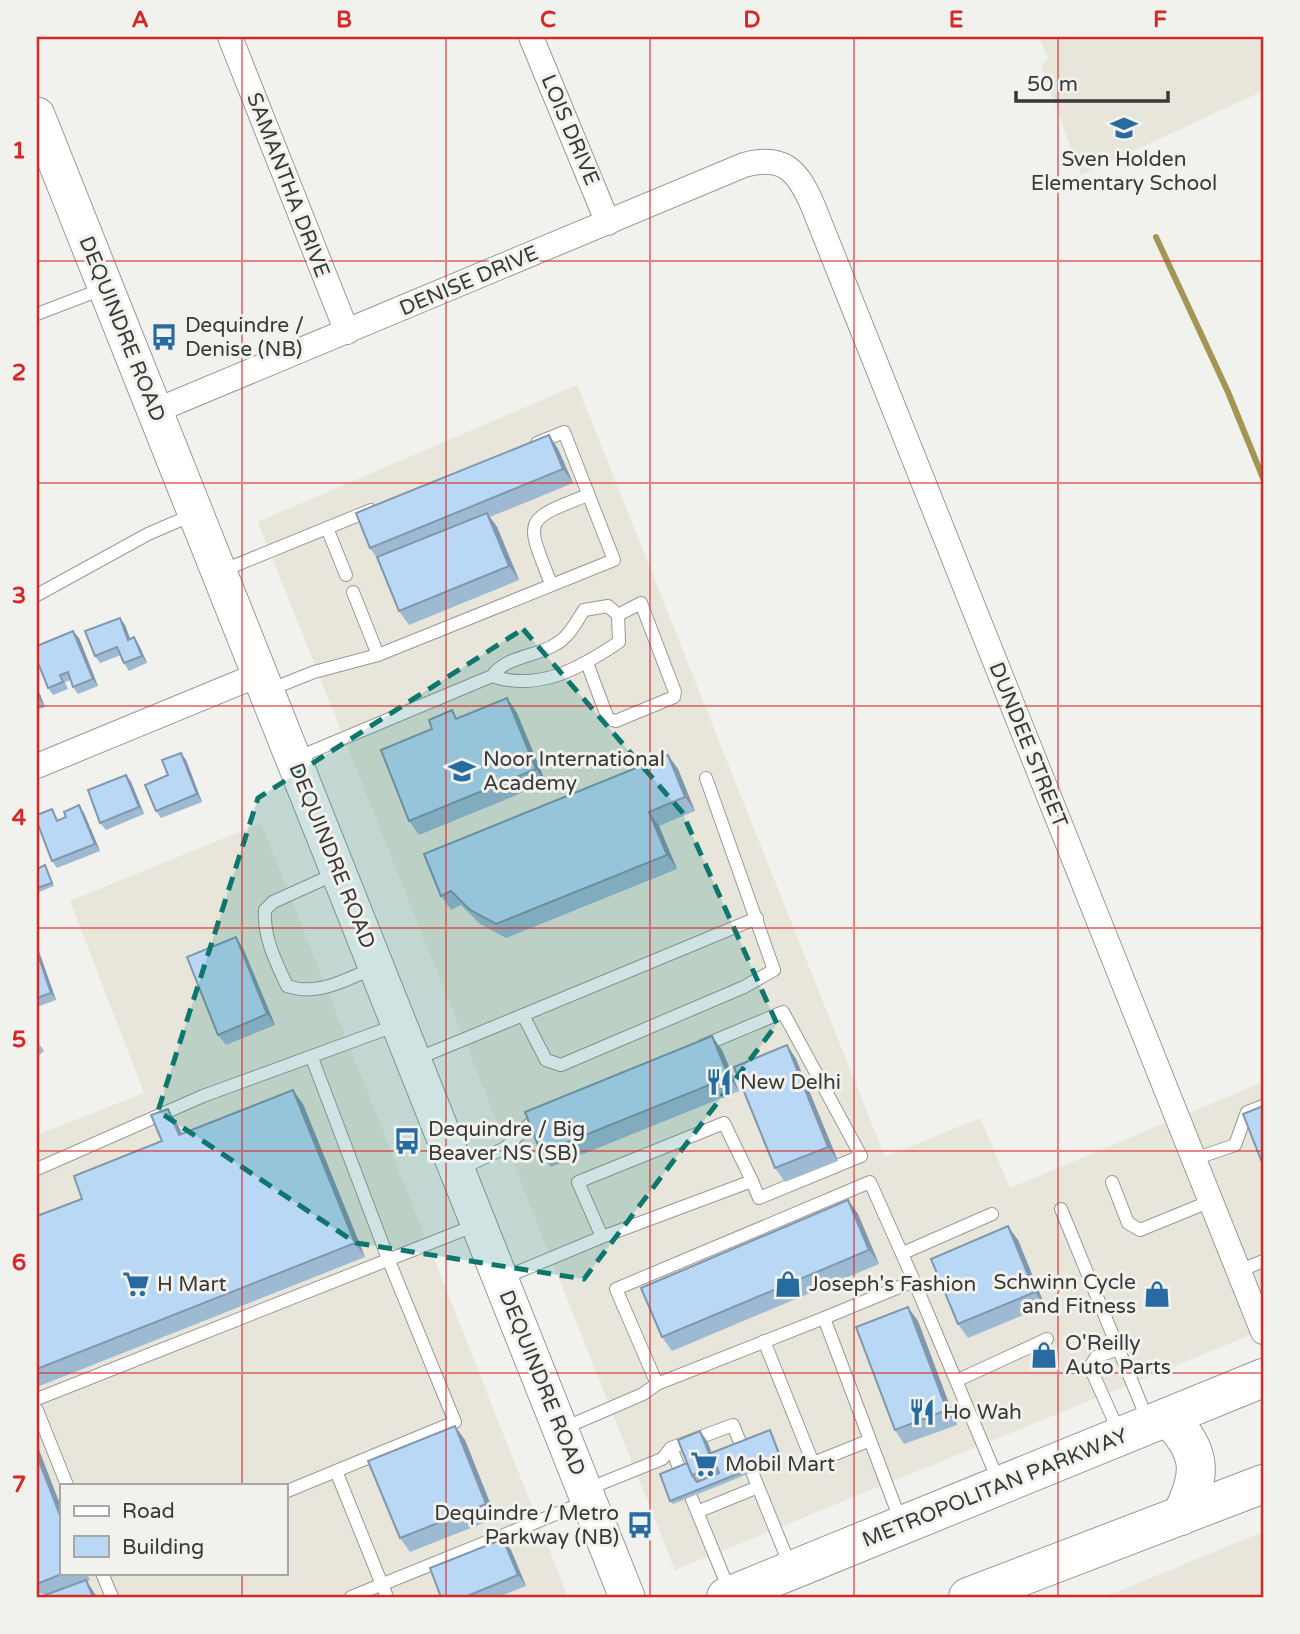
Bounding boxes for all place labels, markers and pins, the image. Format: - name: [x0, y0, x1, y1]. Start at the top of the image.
- school or university icon: Sven Holden Elementary School: [1109, 113, 1139, 143]
- place label: Sven Holden Elementary School: [1031, 147, 1217, 196]
- place label: Dequindre / Denise (NB): [185, 313, 304, 362]
- bus stop icon: Dequindre / Denise (NB): [149, 322, 179, 352]
- place label: Noor International Academy: [483, 747, 665, 796]
- school or university icon: Noor International Academy: [447, 756, 477, 786]
- restaurant icon: New Delhi: [704, 1067, 734, 1097]
- place label: New Delhi: [740, 1070, 841, 1095]
- place label: Dequindre / Big Beaver NS (SB): [428, 1117, 585, 1166]
- bus stop icon: Dequindre / Big Beaver NS (SB): [392, 1126, 422, 1156]
- supermarket icon: H Mart: [121, 1269, 151, 1299]
- shop icon: Joseph's Fashion: [773, 1269, 803, 1299]
- place label: Schwinn Cycle and Fitness: [993, 1270, 1136, 1319]
- place label: H Mart: [157, 1272, 226, 1297]
- place label: Joseph's Fashion: [809, 1272, 976, 1297]
- shop icon: Schwinn Cycle and Fitness: [1142, 1279, 1172, 1309]
- place label: O'Reilly Auto Parts: [1065, 1331, 1171, 1380]
- shop icon: O'Reilly Auto Parts: [1029, 1340, 1059, 1370]
- restaurant icon: Ho Wah: [907, 1397, 937, 1427]
- place label: Ho Wah: [943, 1400, 1022, 1425]
- supermarket icon: Mobil Mart: [689, 1449, 719, 1479]
- place label: Mobil Mart: [725, 1452, 835, 1477]
- place label: Dequindre / Metro Parkway (NB): [434, 1501, 619, 1550]
- bus stop icon: Dequindre / Metro Parkway (NB): [625, 1510, 655, 1540]

